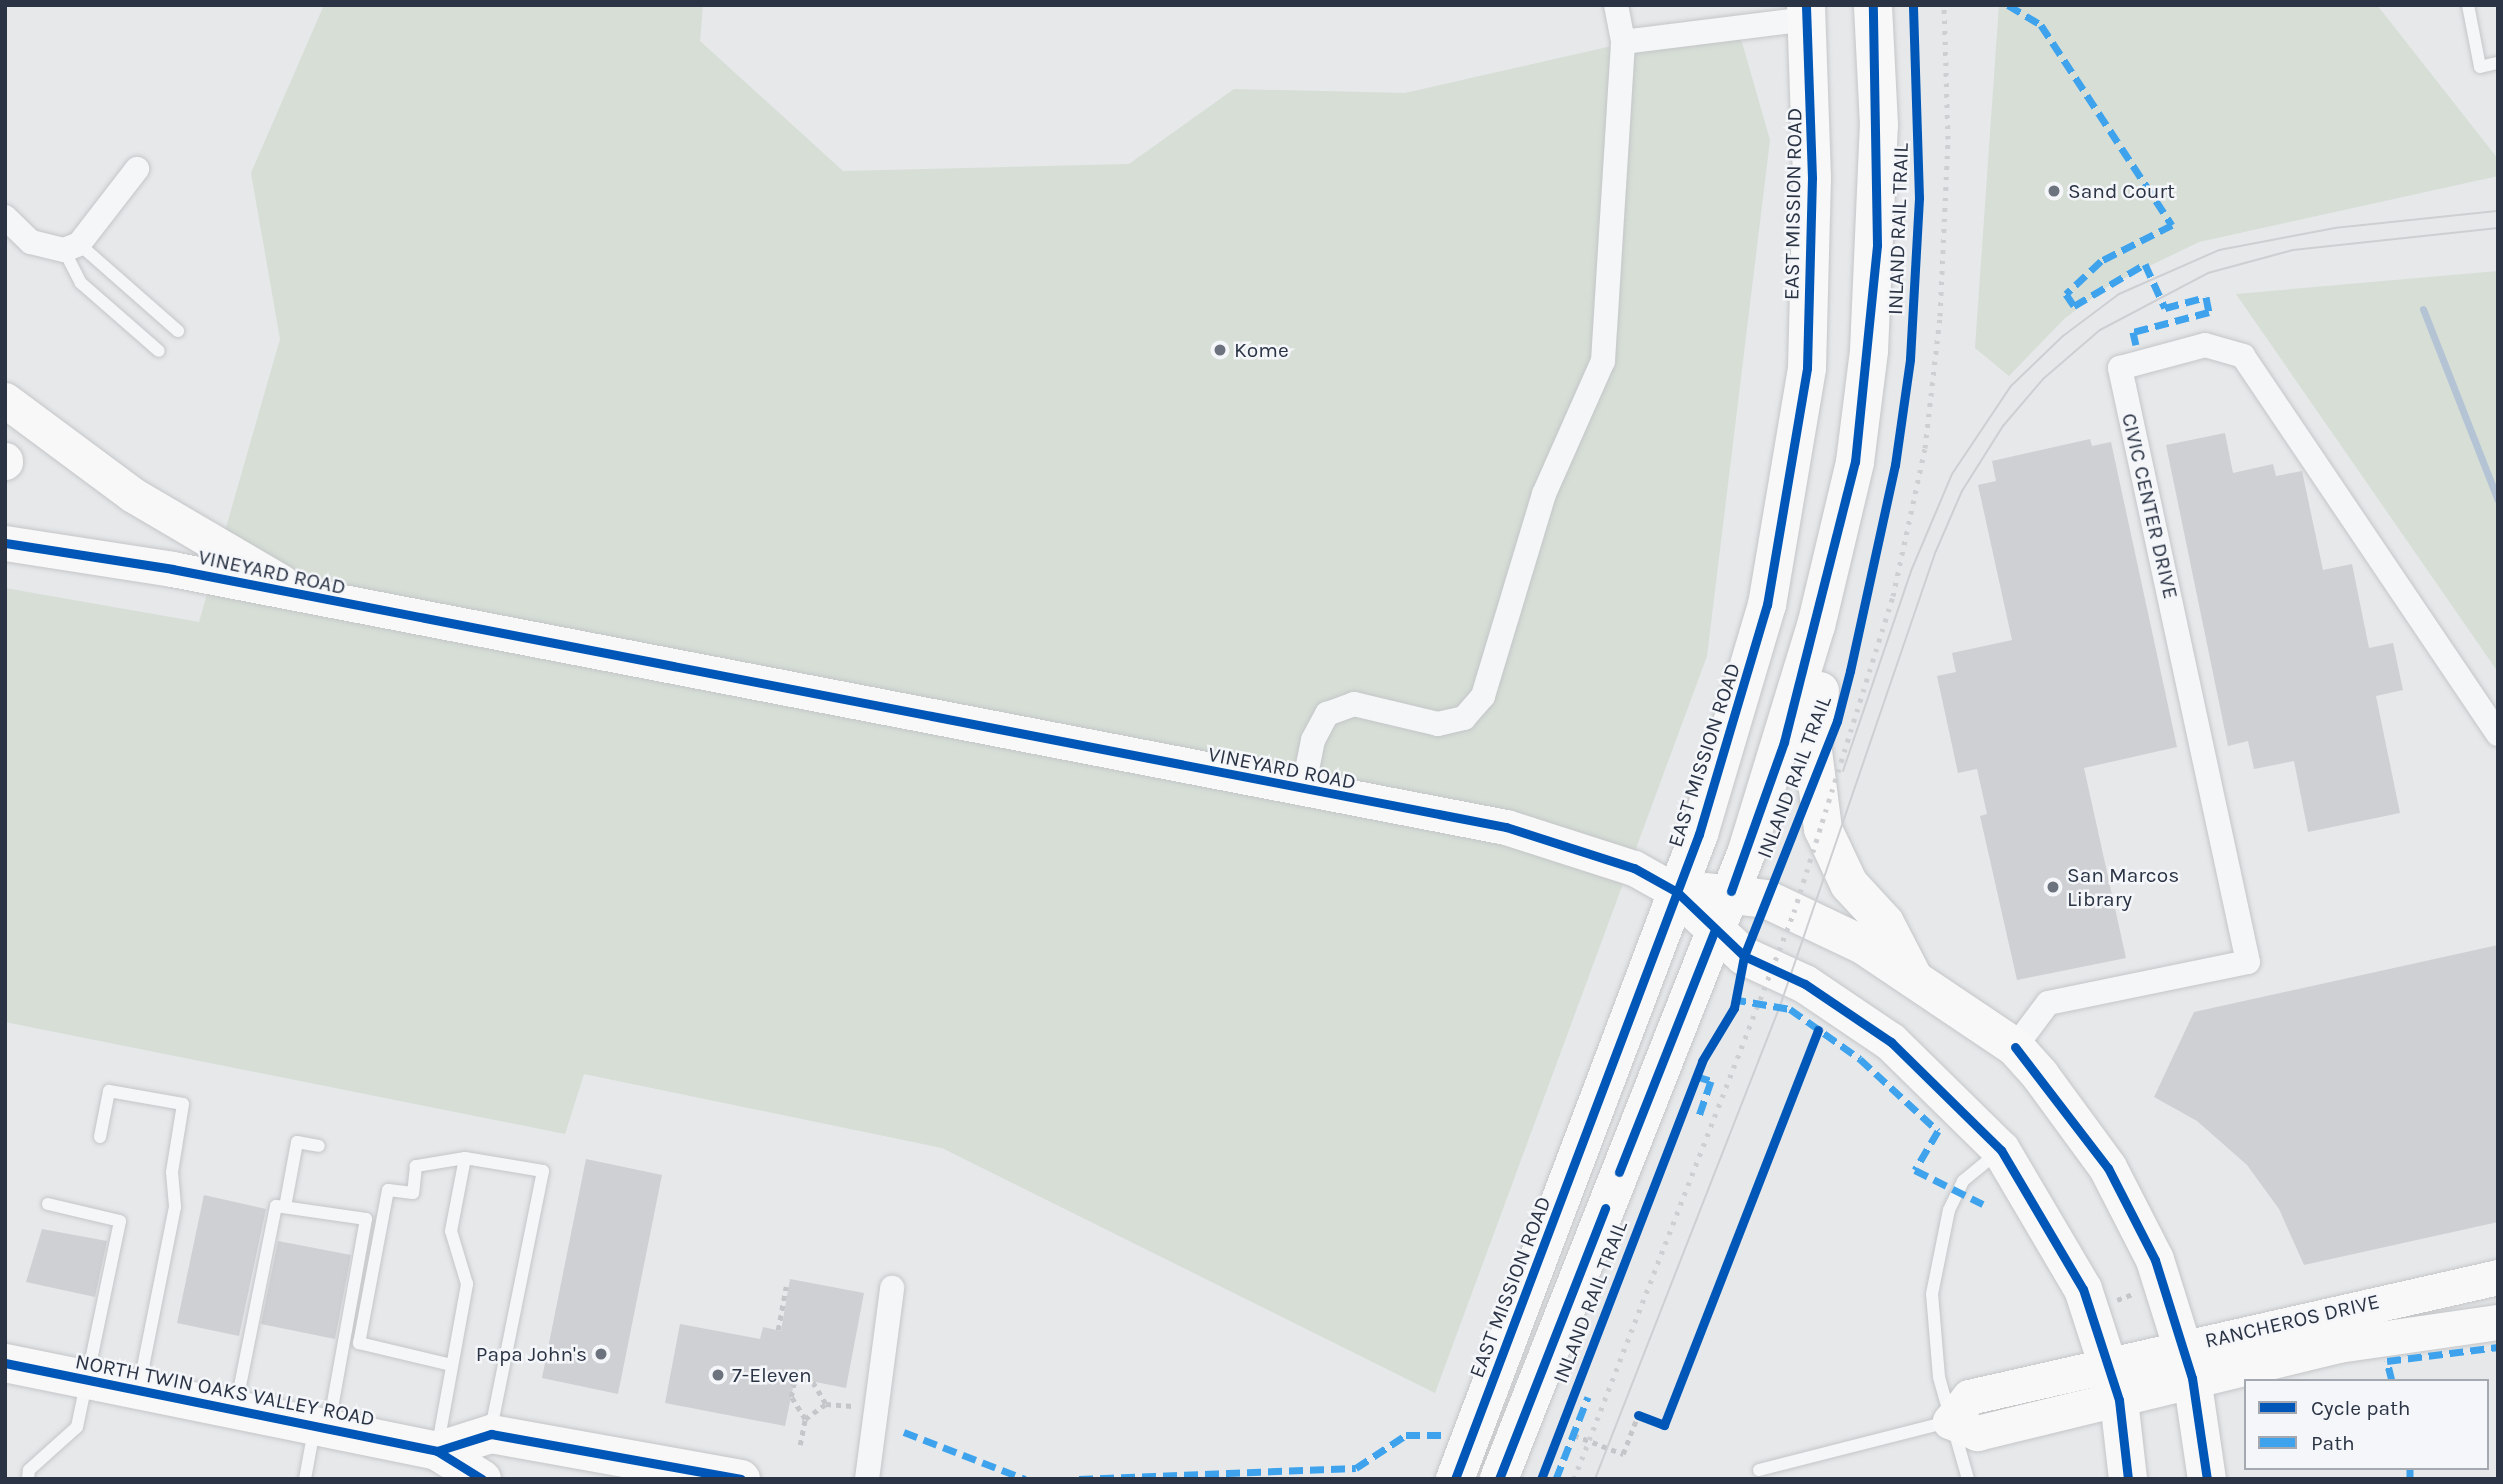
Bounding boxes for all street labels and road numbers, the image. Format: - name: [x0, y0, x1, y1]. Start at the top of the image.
- street label: EAST MISSION ROAD: [1779, 108, 1807, 300]
- street label: INLAND RAIL TRAIL: [1882, 143, 1914, 315]
- street label: CIVIC CENTER DRIVE: [2116, 411, 2184, 601]
- street label: VINEYARD ROAD: [196, 544, 348, 600]
- street label: EAST MISSION ROAD: [1662, 660, 1746, 850]
- street label: INLAND RAIL TRAIL: [1751, 692, 1837, 862]
- street label: VINEYARD ROAD: [1206, 741, 1358, 795]
- street label: EAST MISSION ROAD: [1464, 1193, 1556, 1381]
- street label: INLAND RAIL TRAIL: [1547, 1217, 1633, 1387]
- street label: RANCHEROS DRIVE: [2202, 1289, 2382, 1353]
- street label: NORTH TWIN OAKS VALLEY ROAD: [73, 1349, 377, 1431]

